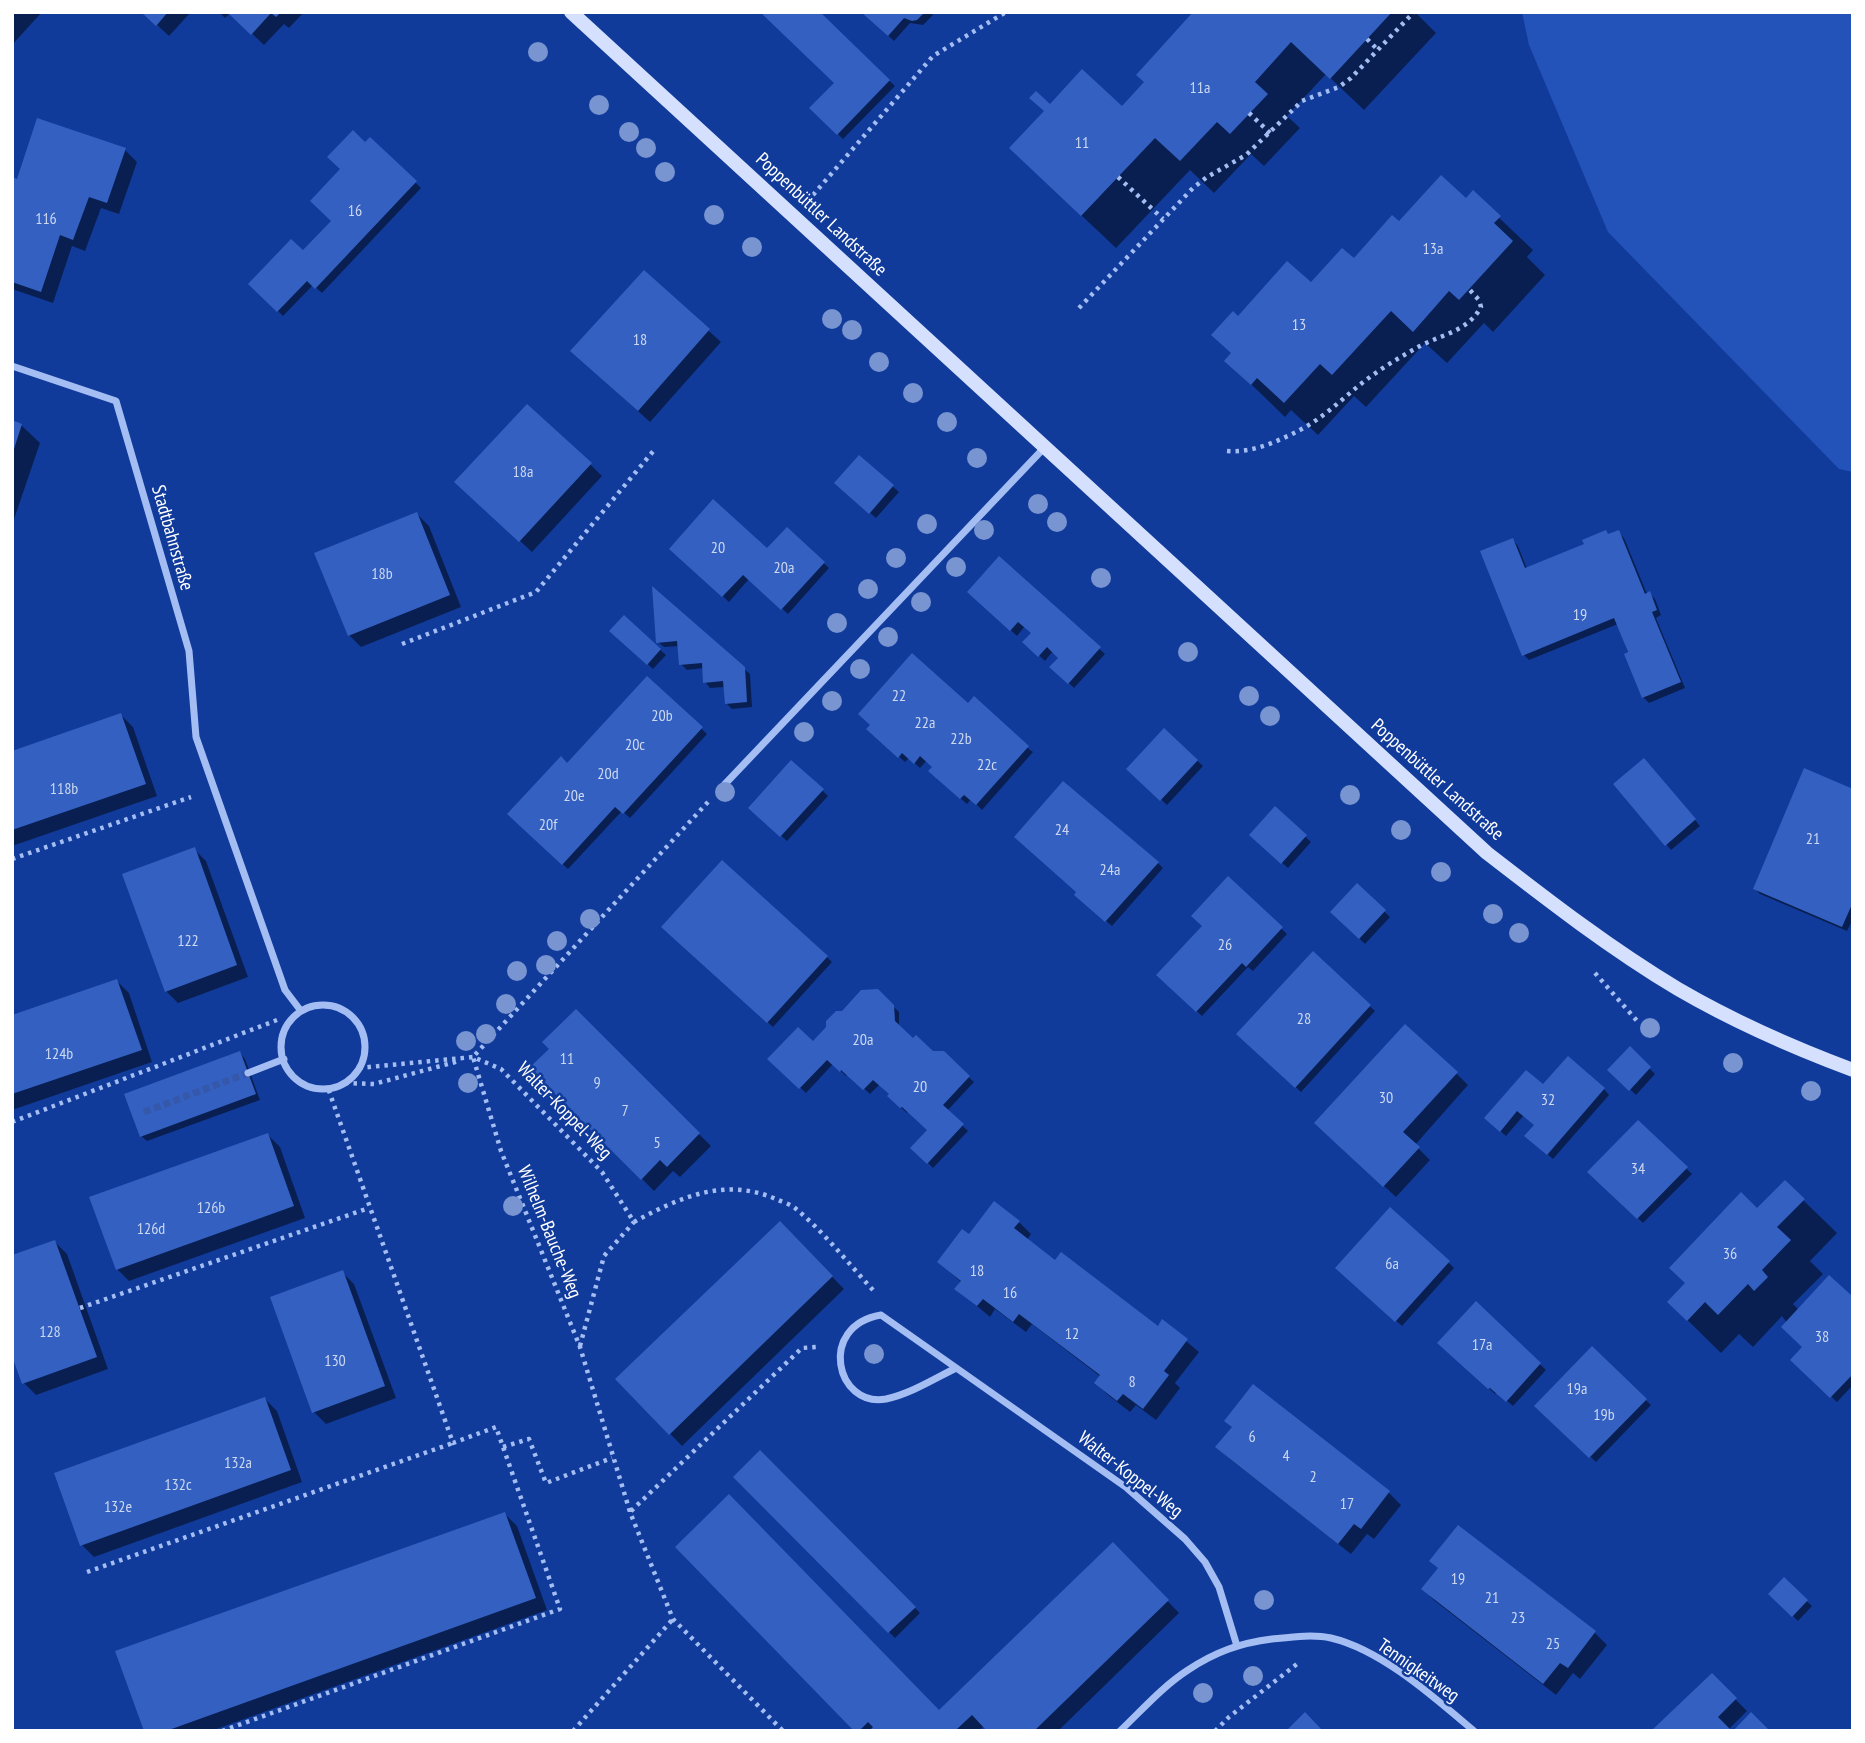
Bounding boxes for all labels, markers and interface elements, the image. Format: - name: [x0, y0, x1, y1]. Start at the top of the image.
- house number: 11a: [1190, 78, 1210, 98]
- house number: 11: [1075, 133, 1089, 153]
- street label: Poppenbüttler Landstraße: [751, 148, 891, 282]
- house number: 16: [348, 201, 362, 221]
- house number: 116: [35, 209, 57, 229]
- house number: 13a: [1423, 239, 1443, 259]
- house number: 13: [1292, 315, 1306, 335]
- house number: 18: [633, 330, 647, 350]
- house number: 18a: [513, 462, 533, 482]
- street label: Stadtbahnstraße: [146, 483, 198, 593]
- house number: 20: [711, 538, 725, 558]
- house number: 20a: [774, 558, 794, 578]
- house number: 18b: [371, 564, 393, 584]
- house number: 19: [1573, 605, 1587, 625]
- house number: 22: [892, 686, 906, 706]
- house number: 20b: [651, 706, 673, 726]
- house number: 22a: [915, 713, 935, 733]
- street label: Poppenbüttler Landstraße: [1366, 714, 1508, 846]
- house number: 22b: [950, 729, 972, 749]
- house number: 20c: [625, 735, 645, 755]
- house number: 22c: [977, 755, 997, 775]
- house number: 20d: [597, 764, 619, 784]
- house number: 118b: [50, 779, 78, 799]
- house number: 20e: [563, 786, 585, 806]
- house number: 20f: [539, 815, 557, 835]
- house number: 24: [1055, 820, 1069, 840]
- house number: 21: [1806, 829, 1820, 849]
- house number: 24a: [1100, 860, 1120, 880]
- house number: 122: [177, 931, 199, 951]
- house number: 26: [1218, 935, 1232, 955]
- house number: 28: [1297, 1009, 1311, 1029]
- house number: 20a: [853, 1030, 873, 1050]
- house number: 124b: [45, 1044, 73, 1064]
- house number: 11: [560, 1049, 574, 1069]
- street label: Walter-Koppel-Weg: [512, 1057, 616, 1165]
- house number: 9: [593, 1073, 601, 1093]
- house number: 20: [913, 1077, 927, 1097]
- house number: 30: [1379, 1088, 1393, 1108]
- house number: 32: [1541, 1090, 1555, 1110]
- house number: 7: [621, 1101, 629, 1121]
- house number: 5: [653, 1133, 661, 1153]
- house number: 34: [1631, 1159, 1645, 1179]
- street label: Wilhelm-Bauche-Weg: [512, 1162, 586, 1302]
- house number: 126b: [197, 1198, 225, 1218]
- house number: 126d: [137, 1219, 165, 1239]
- house number: 36: [1723, 1244, 1737, 1264]
- house number: 6a: [1385, 1254, 1399, 1274]
- house number: 18: [970, 1261, 984, 1281]
- house number: 16: [1003, 1283, 1017, 1303]
- house number: 128: [39, 1322, 61, 1342]
- house number: 12: [1065, 1324, 1079, 1344]
- house number: 38: [1815, 1327, 1829, 1347]
- house number: 17a: [1472, 1335, 1492, 1355]
- house number: 130: [324, 1351, 346, 1371]
- house number: 8: [1128, 1372, 1136, 1392]
- house number: 19a: [1567, 1379, 1587, 1399]
- house number: 19b: [1593, 1405, 1615, 1425]
- street label: Walter-Koppel-Weg: [1073, 1427, 1187, 1523]
- house number: 6: [1248, 1427, 1256, 1447]
- house number: 4: [1282, 1446, 1290, 1466]
- house number: 132a: [224, 1453, 252, 1473]
- house number: 2: [1309, 1467, 1317, 1487]
- house number: 132c: [164, 1475, 192, 1495]
- house number: 17: [1340, 1494, 1354, 1514]
- house number: 132e: [104, 1497, 132, 1517]
- house number: 19: [1451, 1569, 1465, 1589]
- house number: 21: [1485, 1588, 1499, 1608]
- house number: 23: [1511, 1608, 1525, 1628]
- street label: Tennigkeitweg: [1373, 1634, 1463, 1708]
- house number: 25: [1546, 1634, 1560, 1654]

